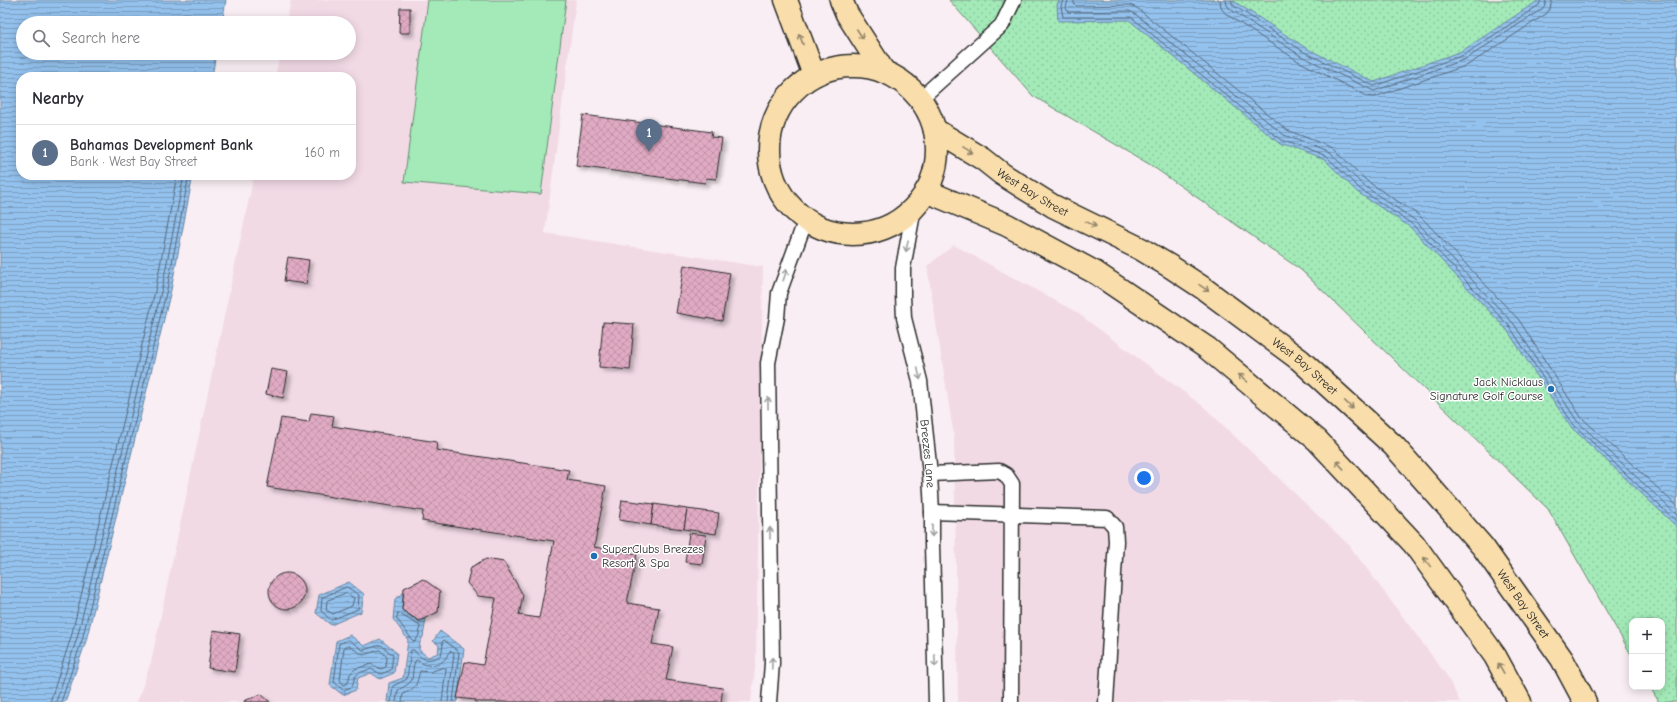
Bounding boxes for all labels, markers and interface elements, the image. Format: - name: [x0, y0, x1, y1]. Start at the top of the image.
- search box: [16, 16, 356, 60]
- icon: search: [30, 27, 52, 49]
- one-way arrow: [856, 28, 864, 39]
- text: Search here: [62, 29, 140, 47]
- one-way arrow: [796, 33, 804, 45]
- text: Nearby: [32, 89, 83, 108]
- pin: 1: [636, 119, 662, 152]
- text: Bahamas Development Bank: [70, 136, 253, 154]
- text: 1: [42, 145, 48, 160]
- text: 160 m: [305, 145, 340, 160]
- one-way arrow: [962, 146, 973, 154]
- text: Bank · West Bay Street: [70, 154, 197, 169]
- street label: West Bay Street: [994, 165, 1071, 220]
- one-way arrow: [1085, 221, 1097, 228]
- one-way arrow: [902, 239, 910, 252]
- one-way arrow: [781, 270, 789, 282]
- one-way arrow: [1198, 284, 1209, 292]
- street label: West Bay Street: [1269, 335, 1341, 398]
- one-way arrow: [915, 367, 923, 380]
- one-way arrow: [1238, 374, 1249, 383]
- place label: Jack Nicklaus Signature Golf Course: [1430, 375, 1543, 403]
- marker: Jack Nicklaus Signature Golf Course: [1546, 384, 1556, 394]
- one-way arrow: [764, 397, 772, 410]
- one-way arrow: [1343, 400, 1354, 409]
- street label: Breezes Lane: [917, 419, 938, 488]
- one-way arrow: [1335, 460, 1345, 470]
- your location: [1134, 468, 1154, 488]
- one-way arrow: [928, 524, 936, 537]
- one-way arrow: [766, 527, 774, 540]
- place label: SuperClubs Breezes Resort & Spa: [602, 542, 703, 570]
- marker: SuperClubs Breezes Resort & Spa: [589, 551, 599, 561]
- one-way arrow: [1422, 556, 1431, 567]
- street label: West Bay Street: [1494, 567, 1552, 641]
- map controls: [1629, 618, 1665, 690]
- button: +: [1629, 618, 1665, 654]
- one-way arrow: [932, 654, 939, 667]
- button: −: [1629, 654, 1665, 690]
- one-way arrow: [768, 657, 776, 670]
- one-way arrow: [1497, 662, 1505, 674]

